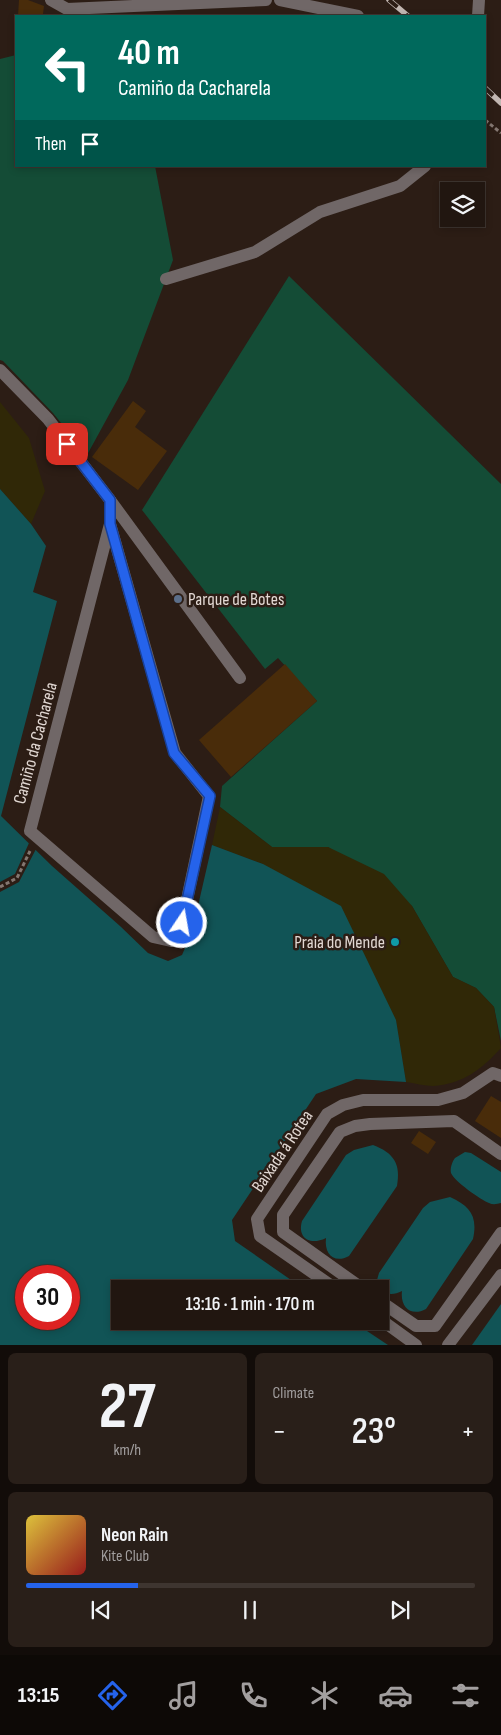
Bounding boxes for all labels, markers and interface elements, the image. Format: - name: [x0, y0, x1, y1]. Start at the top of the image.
- text: 40 m: [118, 32, 180, 75]
- icon: left: [35, 35, 100, 100]
- text: Camiño da Cacharela: [118, 75, 271, 102]
- icon: arrive: [76, 130, 104, 158]
- text: Then: [35, 133, 66, 156]
- map controls: [440, 182, 485, 227]
- button: layers: [440, 182, 485, 227]
- pin: [46, 423, 88, 465]
- icon: arrive: [53, 430, 81, 458]
- place label: Parque de Botes: [188, 589, 284, 610]
- marker: Parque de Botes: [172, 593, 184, 605]
- street label: Camiño da Cacharela: [9, 680, 62, 806]
- position arrow: [155, 896, 207, 948]
- place label: Praia do Mende: [294, 932, 385, 953]
- marker: Praia do Mende: [389, 936, 401, 948]
- street label: Baixada á Rotea: [247, 1106, 317, 1196]
- speed limit sign: 30: [15, 1265, 80, 1330]
- text: 13:16 · 1 min · 170 m: [185, 1293, 315, 1316]
- text: 27: [99, 1369, 156, 1447]
- text: Climate: [273, 1384, 314, 1403]
- text: 23°: [351, 1409, 396, 1454]
- text: −: [273, 1415, 286, 1448]
- text: +: [461, 1415, 475, 1448]
- text: km/h: [113, 1441, 141, 1460]
- text: Neon Rain: [101, 1524, 168, 1547]
- text: Kite Club: [101, 1547, 149, 1566]
- icon: previous: [87, 1596, 115, 1624]
- icon: pause: [236, 1596, 264, 1624]
- icon: next: [386, 1596, 414, 1624]
- icon: directions: [95, 1678, 130, 1713]
- icon: music: [166, 1678, 201, 1713]
- icon: phone: [236, 1678, 271, 1713]
- icon: climate: [307, 1678, 342, 1713]
- icon: car: [378, 1678, 413, 1713]
- icon: filters: [448, 1678, 483, 1713]
- text: 13:15: [18, 1682, 60, 1709]

